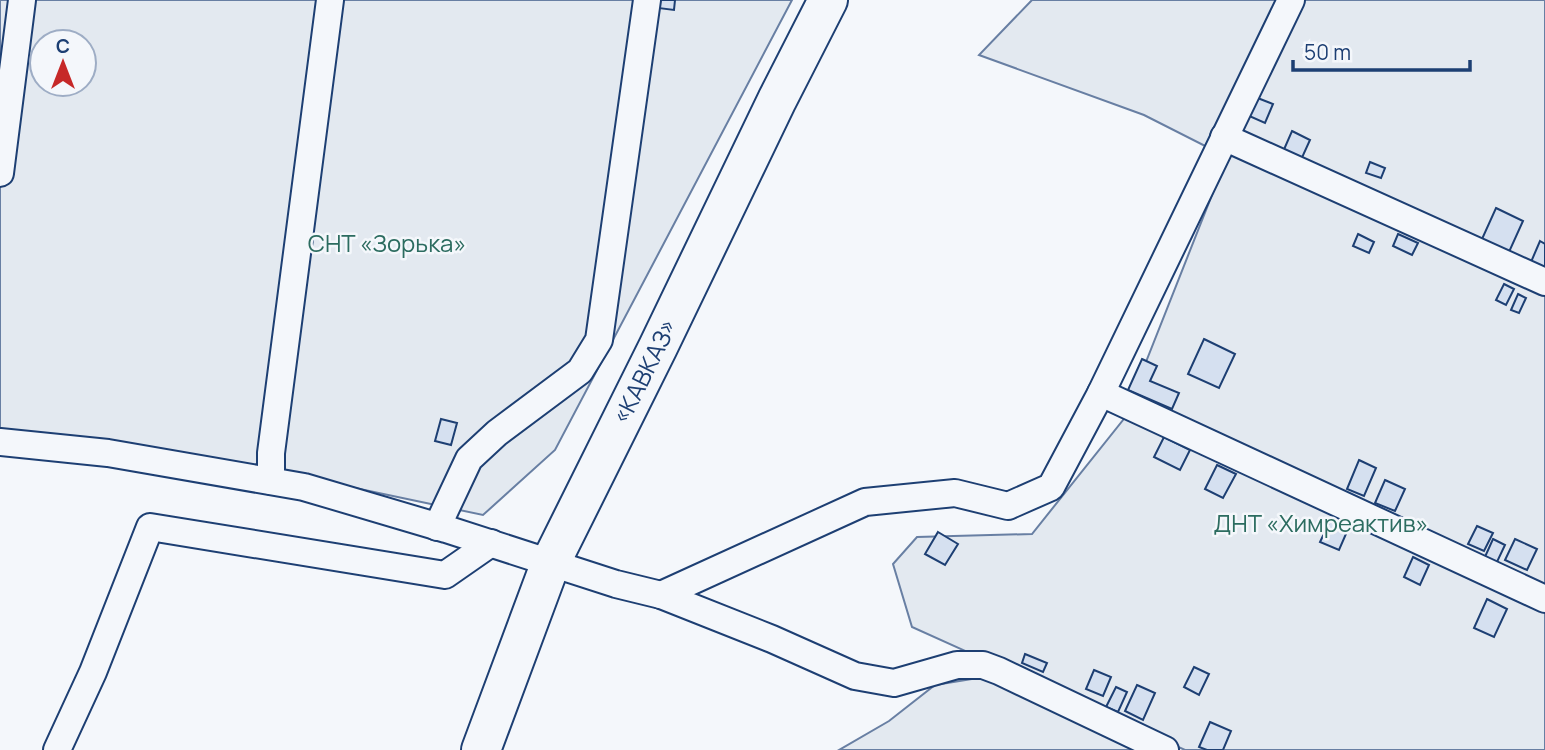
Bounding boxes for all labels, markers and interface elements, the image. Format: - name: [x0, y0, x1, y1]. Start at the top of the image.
- north arrow: [28, 28, 98, 98]
- scale bar: [1293, 28, 1470, 72]
- text: С: [56, 33, 70, 59]
- text: 50 m: [1304, 38, 1351, 66]
- park label: СНТ «Зорька»: [308, 226, 466, 259]
- street label: «КАВКАЗ»: [604, 313, 684, 429]
- park label: ДНТ «Химреактив»: [1214, 506, 1428, 539]

